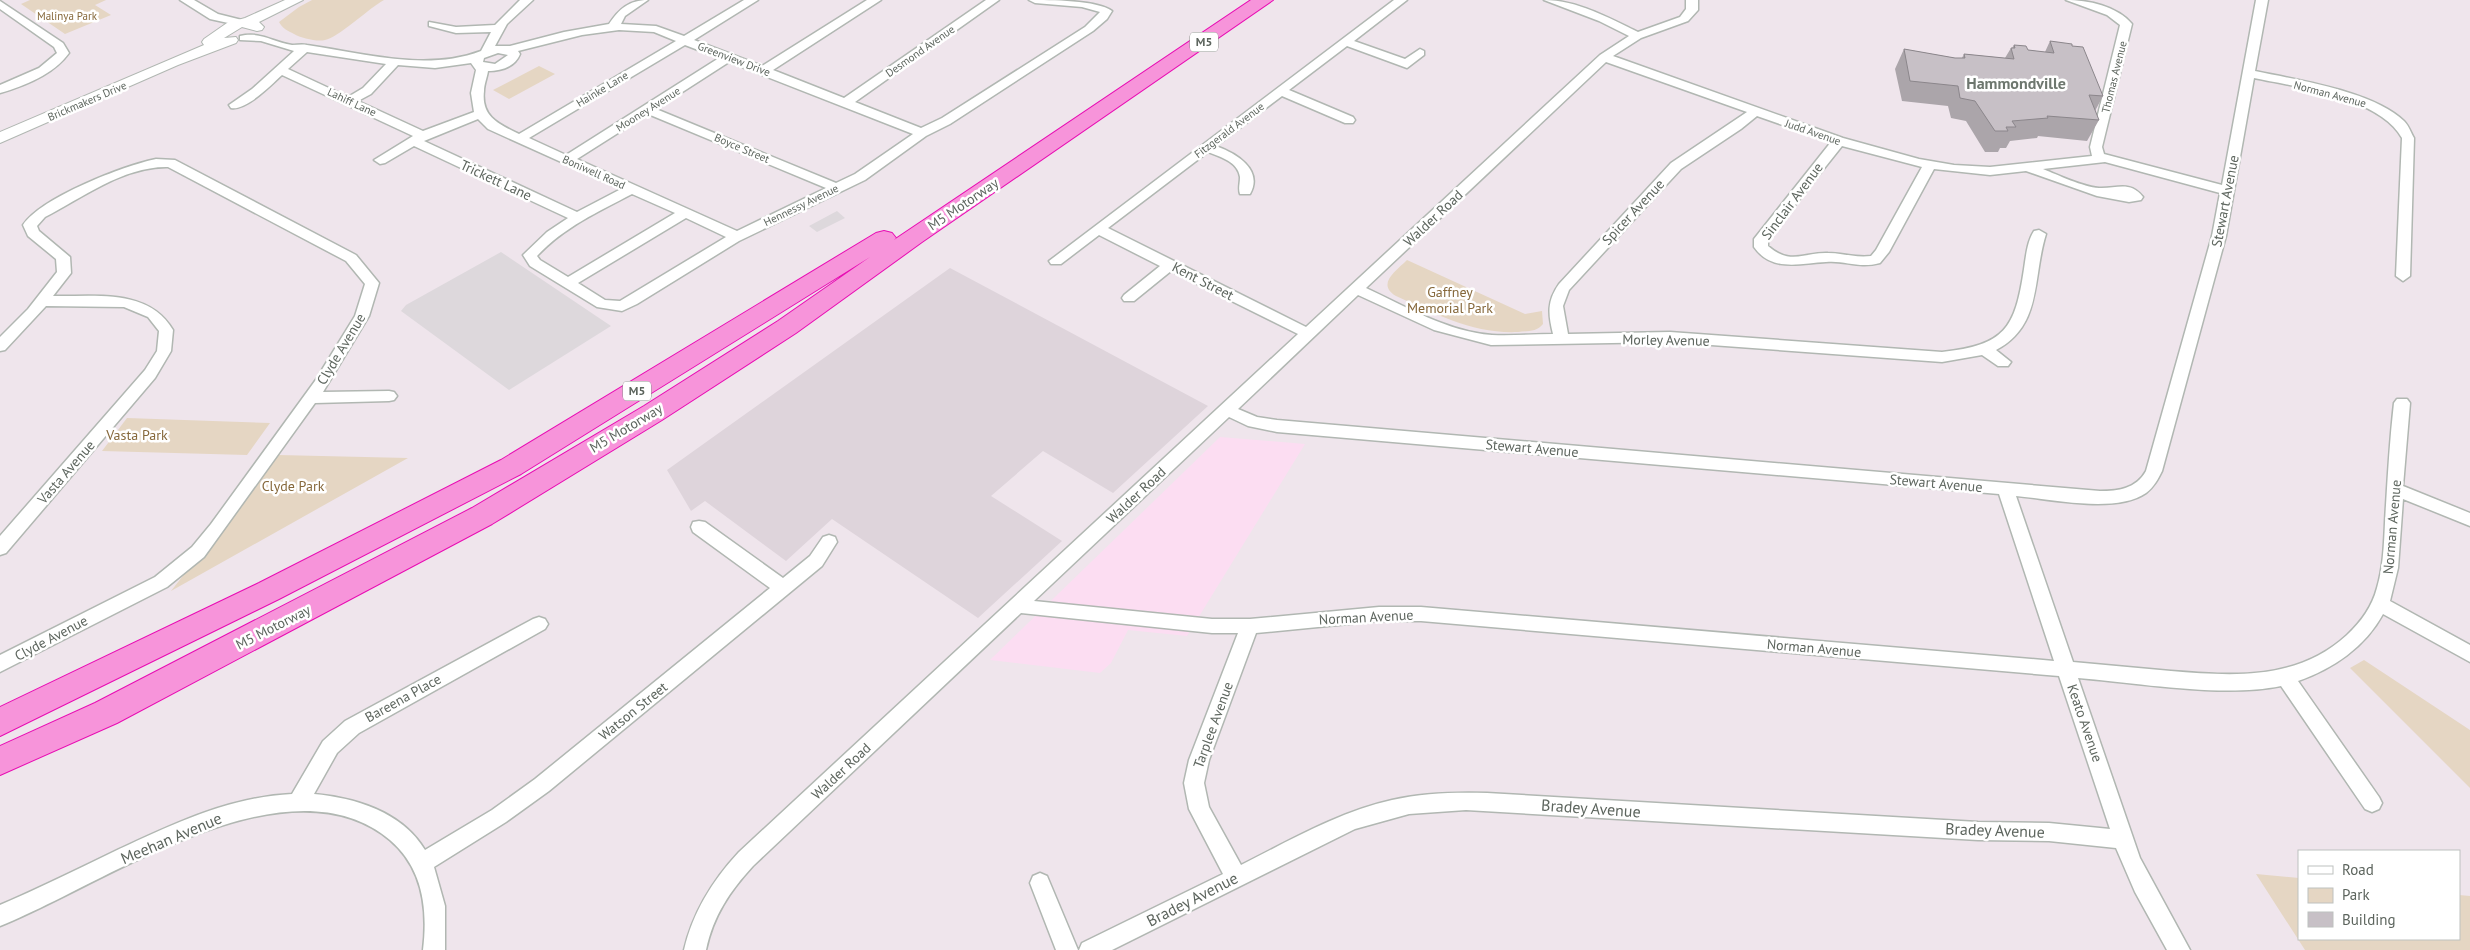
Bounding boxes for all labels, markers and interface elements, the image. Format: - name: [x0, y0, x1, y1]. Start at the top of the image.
- park label: Malinya Park: [37, 9, 98, 23]
- street label: Desmond Avenue: [883, 22, 958, 80]
- road number: M5: [1190, 32, 1218, 52]
- street label: Greenview Drive: [696, 39, 773, 79]
- street label: Thomas Avenue: [2098, 39, 2130, 115]
- street label: Hainke Lane: [574, 68, 631, 110]
- district label: Hammondville: [1966, 73, 2066, 93]
- street label: Brickmakers Drive: [45, 78, 129, 124]
- street label: Norman Avenue: [2292, 78, 2368, 110]
- street label: Mooney Avenue: [613, 83, 683, 134]
- street label: Lahiff Lane: [325, 85, 379, 120]
- street label: Fitzgerald Avenue: [1191, 99, 1267, 161]
- street label: Judd Avenue: [1782, 116, 1843, 148]
- street label: Boyce Street: [712, 130, 772, 166]
- street label: Boniwell Road: [560, 152, 628, 192]
- street label: Stewart Avenue: [2207, 154, 2243, 248]
- street label: Trickett Lane: [457, 156, 535, 204]
- street label: Sinclair Avenue: [1757, 159, 1827, 243]
- street label: M5 Motorway: [924, 173, 1002, 234]
- street label: Spicer Avenue: [1598, 175, 1668, 249]
- street label: Hennessy Avenue: [761, 181, 841, 229]
- street label: Walder Road: [1399, 186, 1467, 250]
- street label: Kent Street: [1169, 258, 1237, 304]
- park label: Gaffney Memorial Park: [1407, 283, 1493, 317]
- street label: Clyde Avenue: [313, 310, 369, 388]
- street label: Morley Avenue: [1622, 330, 1710, 350]
- road number: M5: [623, 382, 651, 401]
- street label: M5 Motorway: [586, 399, 666, 457]
- park label: Vasta Park: [105, 426, 168, 444]
- street label: Stewart Avenue: [1485, 435, 1579, 461]
- street label: Vasta Avenue: [33, 436, 99, 508]
- street label: Walder Road: [1102, 463, 1170, 527]
- street label: Stewart Avenue: [1889, 470, 1983, 496]
- park label: Clyde Park: [262, 477, 325, 495]
- street label: Norman Avenue: [2379, 479, 2405, 575]
- street label: M5 Motorway: [233, 600, 314, 654]
- street label: Norman Avenue: [1318, 606, 1414, 628]
- street label: Clyde Avenue: [11, 611, 91, 665]
- street label: Norman Avenue: [1766, 635, 1862, 661]
- street label: Bareena Place: [362, 670, 444, 726]
- street label: Watson Street: [595, 678, 671, 744]
- street label: Tarplee Avenue: [1189, 679, 1237, 771]
- street label: Keato Avenue: [2063, 682, 2107, 764]
- street label: Walder Road: [807, 739, 875, 803]
- street label: Bradey Avenue: [1541, 795, 1641, 821]
- street label: Meehan Avenue: [117, 808, 225, 868]
- street label: Bradey Avenue: [1945, 818, 2045, 842]
- legend: [2298, 850, 2460, 940]
- text: Road: [2342, 860, 2374, 879]
- street label: Bradey Avenue: [1143, 867, 1241, 931]
- text: Park: [2342, 885, 2370, 904]
- text: Building: [2342, 910, 2396, 929]

